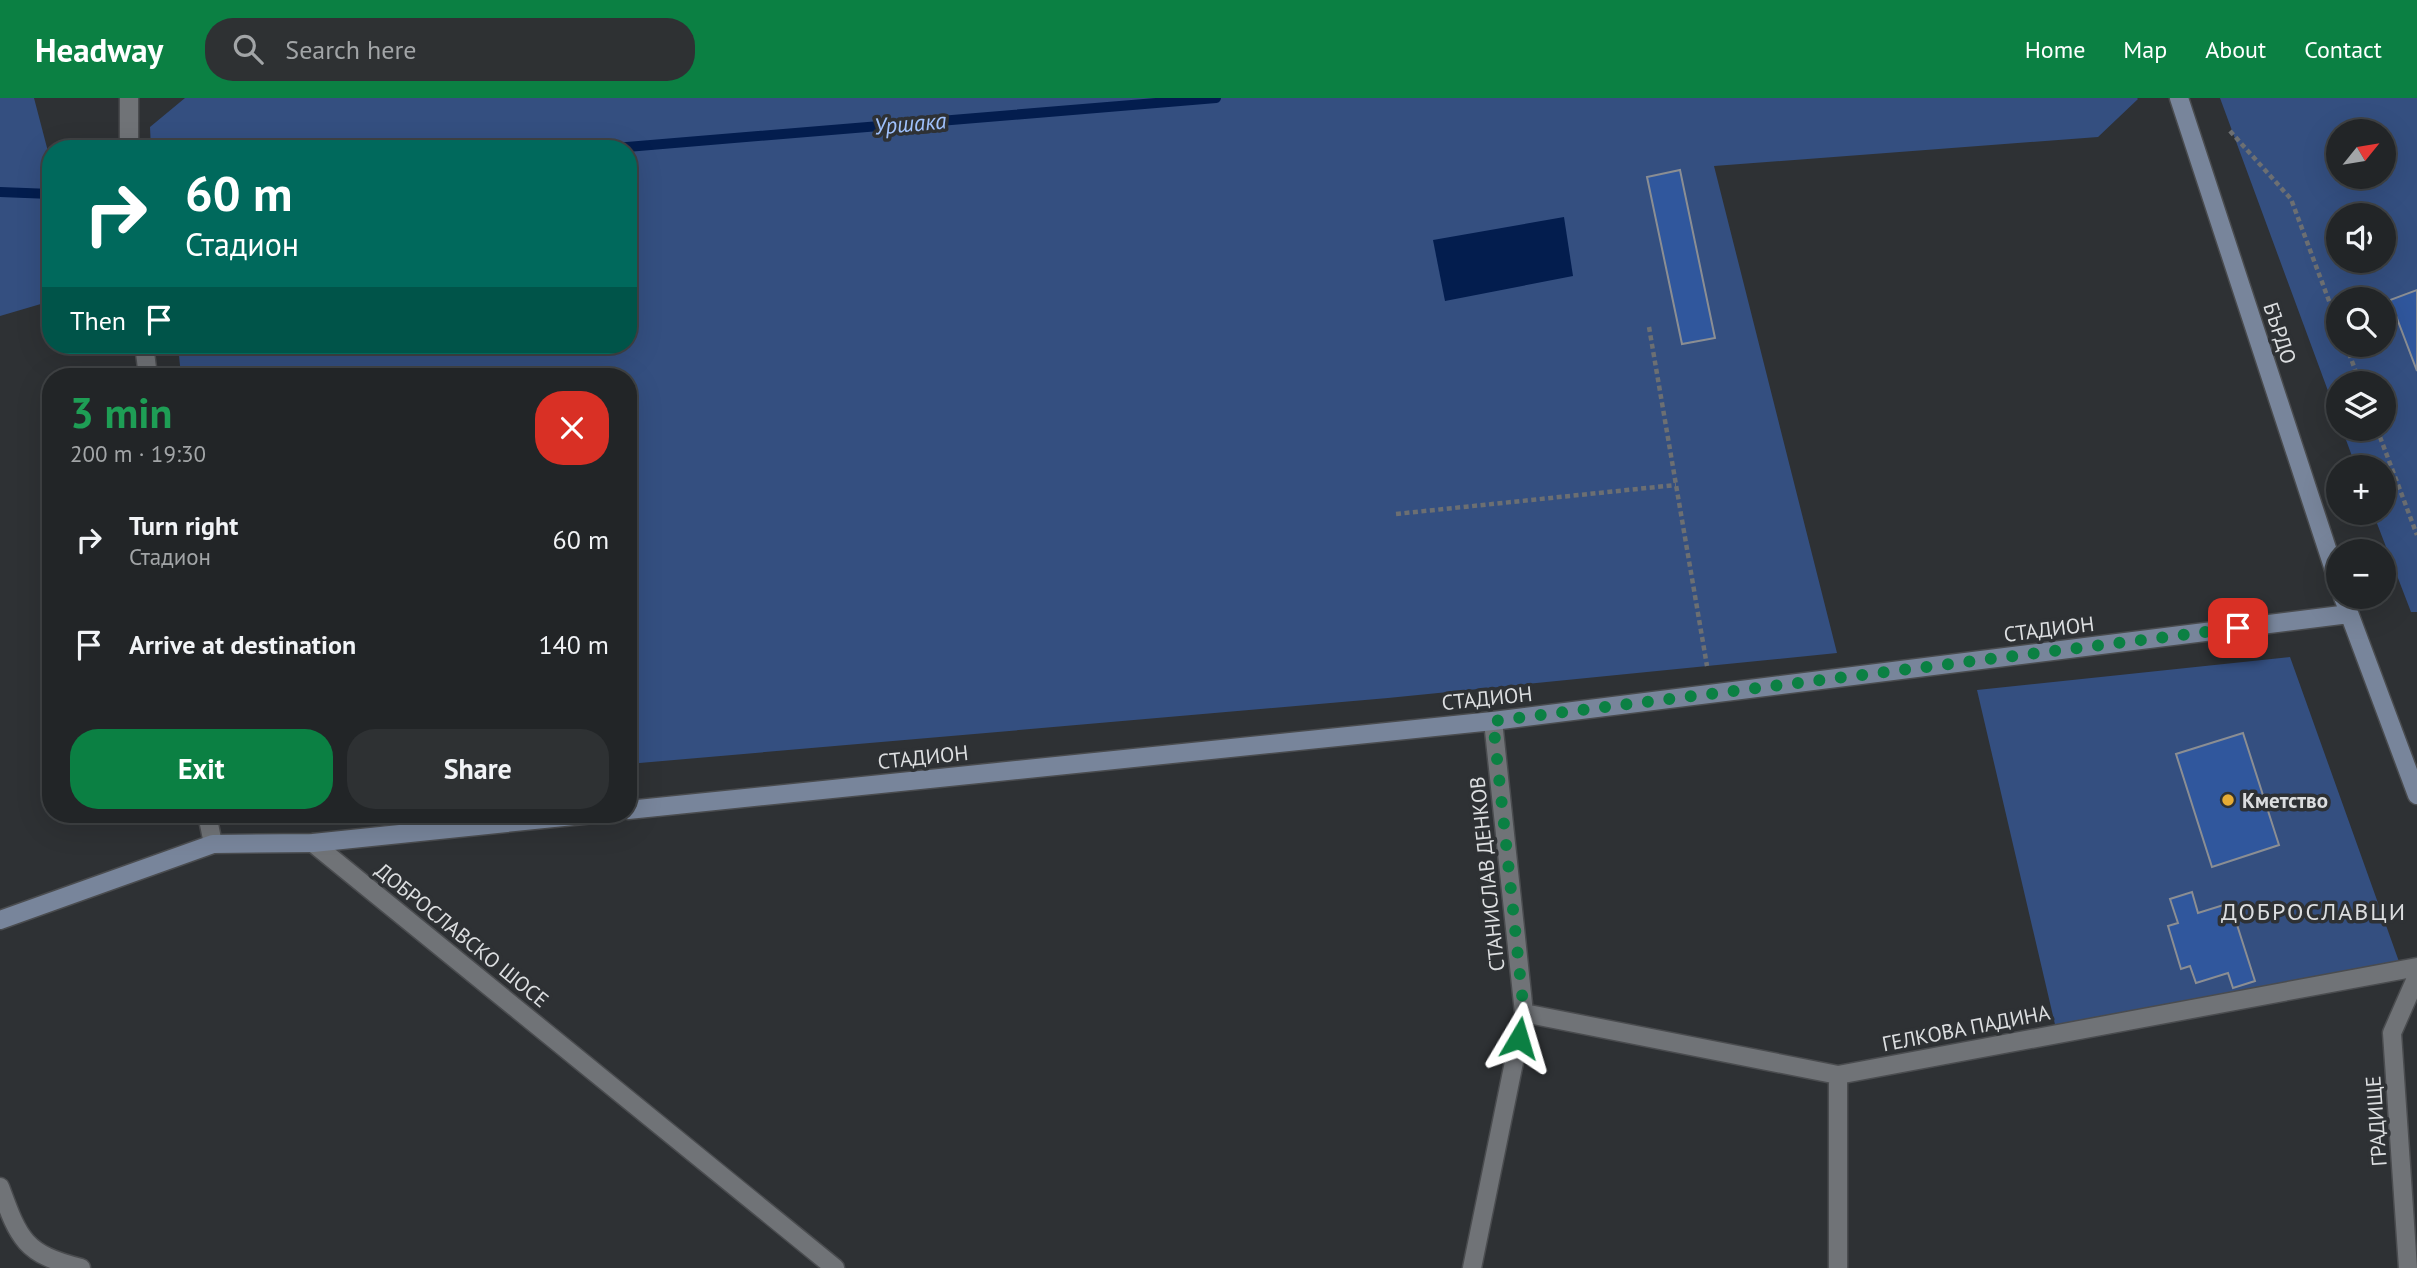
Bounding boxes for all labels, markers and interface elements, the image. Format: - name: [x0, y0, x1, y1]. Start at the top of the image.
- search box: [205, 18, 695, 81]
- text: Headway: [35, 28, 163, 71]
- icon: search: [229, 30, 267, 68]
- text: Search here: [285, 33, 416, 66]
- text: Home: [2025, 34, 2085, 65]
- text: Map: [2123, 34, 2167, 65]
- text: About: [2205, 34, 2266, 65]
- text: Contact: [2304, 34, 2382, 65]
- water label: Уршака: [873, 105, 947, 141]
- north arrow: [2326, 119, 2396, 189]
- map controls: [2326, 119, 2396, 609]
- text: 60 m: [185, 161, 292, 225]
- icon: right: [70, 168, 161, 259]
- button: sound: [2326, 203, 2396, 273]
- text: Стадион: [185, 223, 299, 265]
- button: search: [2326, 287, 2396, 357]
- street label: БЪРДО: [2257, 299, 2303, 367]
- icon: arrive: [140, 301, 178, 339]
- text: Then: [70, 304, 126, 337]
- button: layers: [2326, 371, 2396, 441]
- text: 3 min: [70, 385, 172, 440]
- button: close: [535, 391, 609, 465]
- text: 200 m · 19:30: [70, 439, 206, 468]
- button: +: [2326, 455, 2396, 525]
- text: Turn right: [129, 509, 238, 542]
- icon: right: [70, 521, 108, 559]
- text: 60 m: [553, 523, 609, 556]
- button: −: [2326, 539, 2396, 609]
- text: Стадион: [129, 542, 211, 571]
- pin: [2208, 598, 2268, 658]
- icon: arrive: [2219, 609, 2257, 647]
- street label: СТАДИОН: [2002, 610, 2096, 648]
- icon: arrive: [70, 626, 108, 664]
- text: Arrive at destination: [129, 628, 356, 661]
- text: 140 m: [538, 628, 609, 661]
- street label: СТАДИОН: [1440, 680, 1534, 716]
- button: Exit: [70, 729, 333, 809]
- button: Share: [347, 729, 609, 809]
- street label: СТАДИОН: [876, 739, 970, 775]
- street label: СТАНИСЛАВ ДЕНКОВ: [1463, 775, 1511, 973]
- place label: Кметство: [2242, 787, 2328, 814]
- marker: Кметство: [2220, 792, 2236, 808]
- street label: ДОБРОСЛАВСКО ШОСЕ: [370, 857, 554, 1013]
- district label: ДОБРОСЛАВЦИ: [2221, 896, 2407, 927]
- street label: ГЕЛКОВА ПАДИНА: [1880, 998, 2053, 1058]
- position arrow: [1482, 1001, 1556, 1075]
- street label: ГРАДИЩЕ: [2359, 1075, 2393, 1167]

